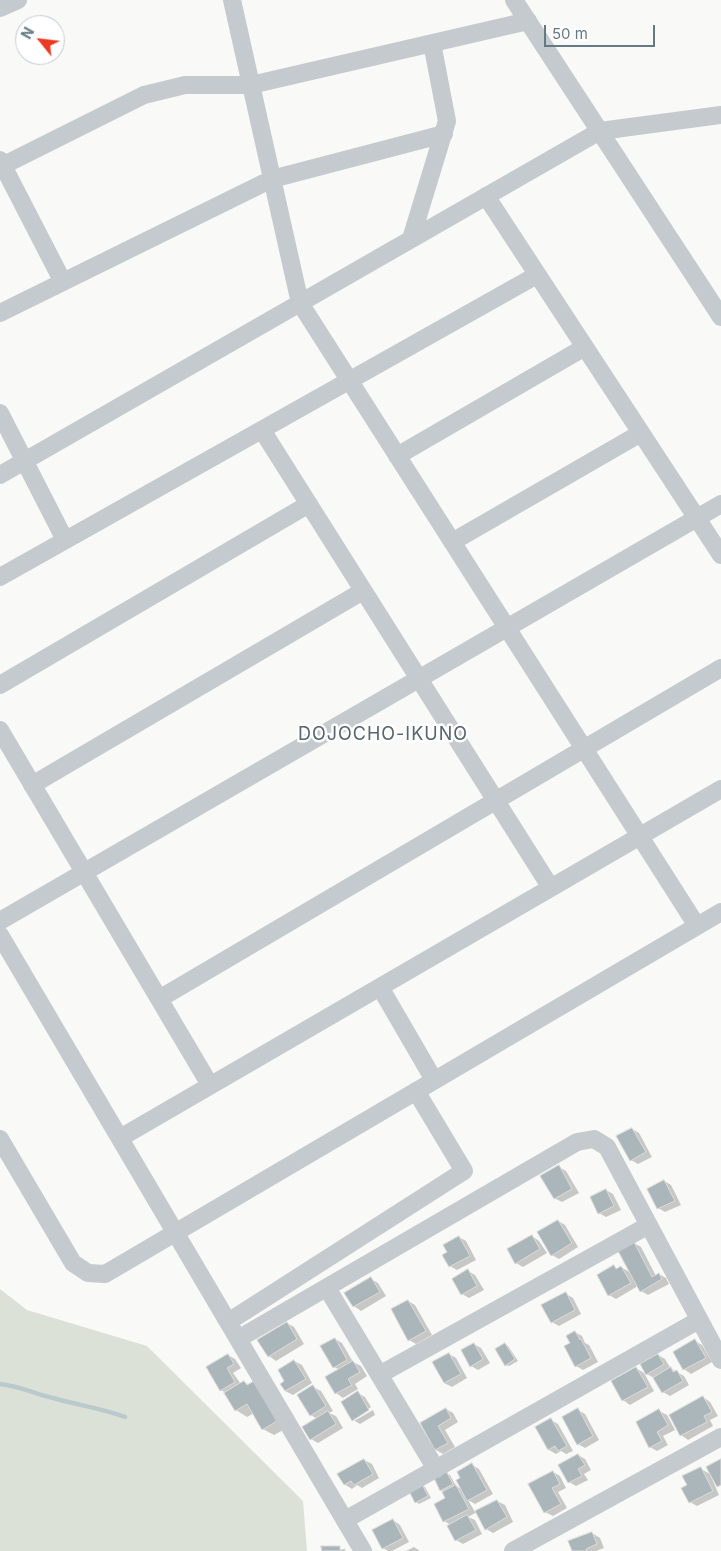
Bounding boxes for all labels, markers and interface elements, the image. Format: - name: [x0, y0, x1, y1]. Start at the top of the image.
- north arrow: [15, 15, 65, 65]
- scale bar: [546, 15, 657, 47]
- text: N: [17, 24, 37, 42]
- text: 50 m: [552, 24, 588, 43]
- district label: DOJOCHO-IKUNO: [296, 724, 470, 746]

